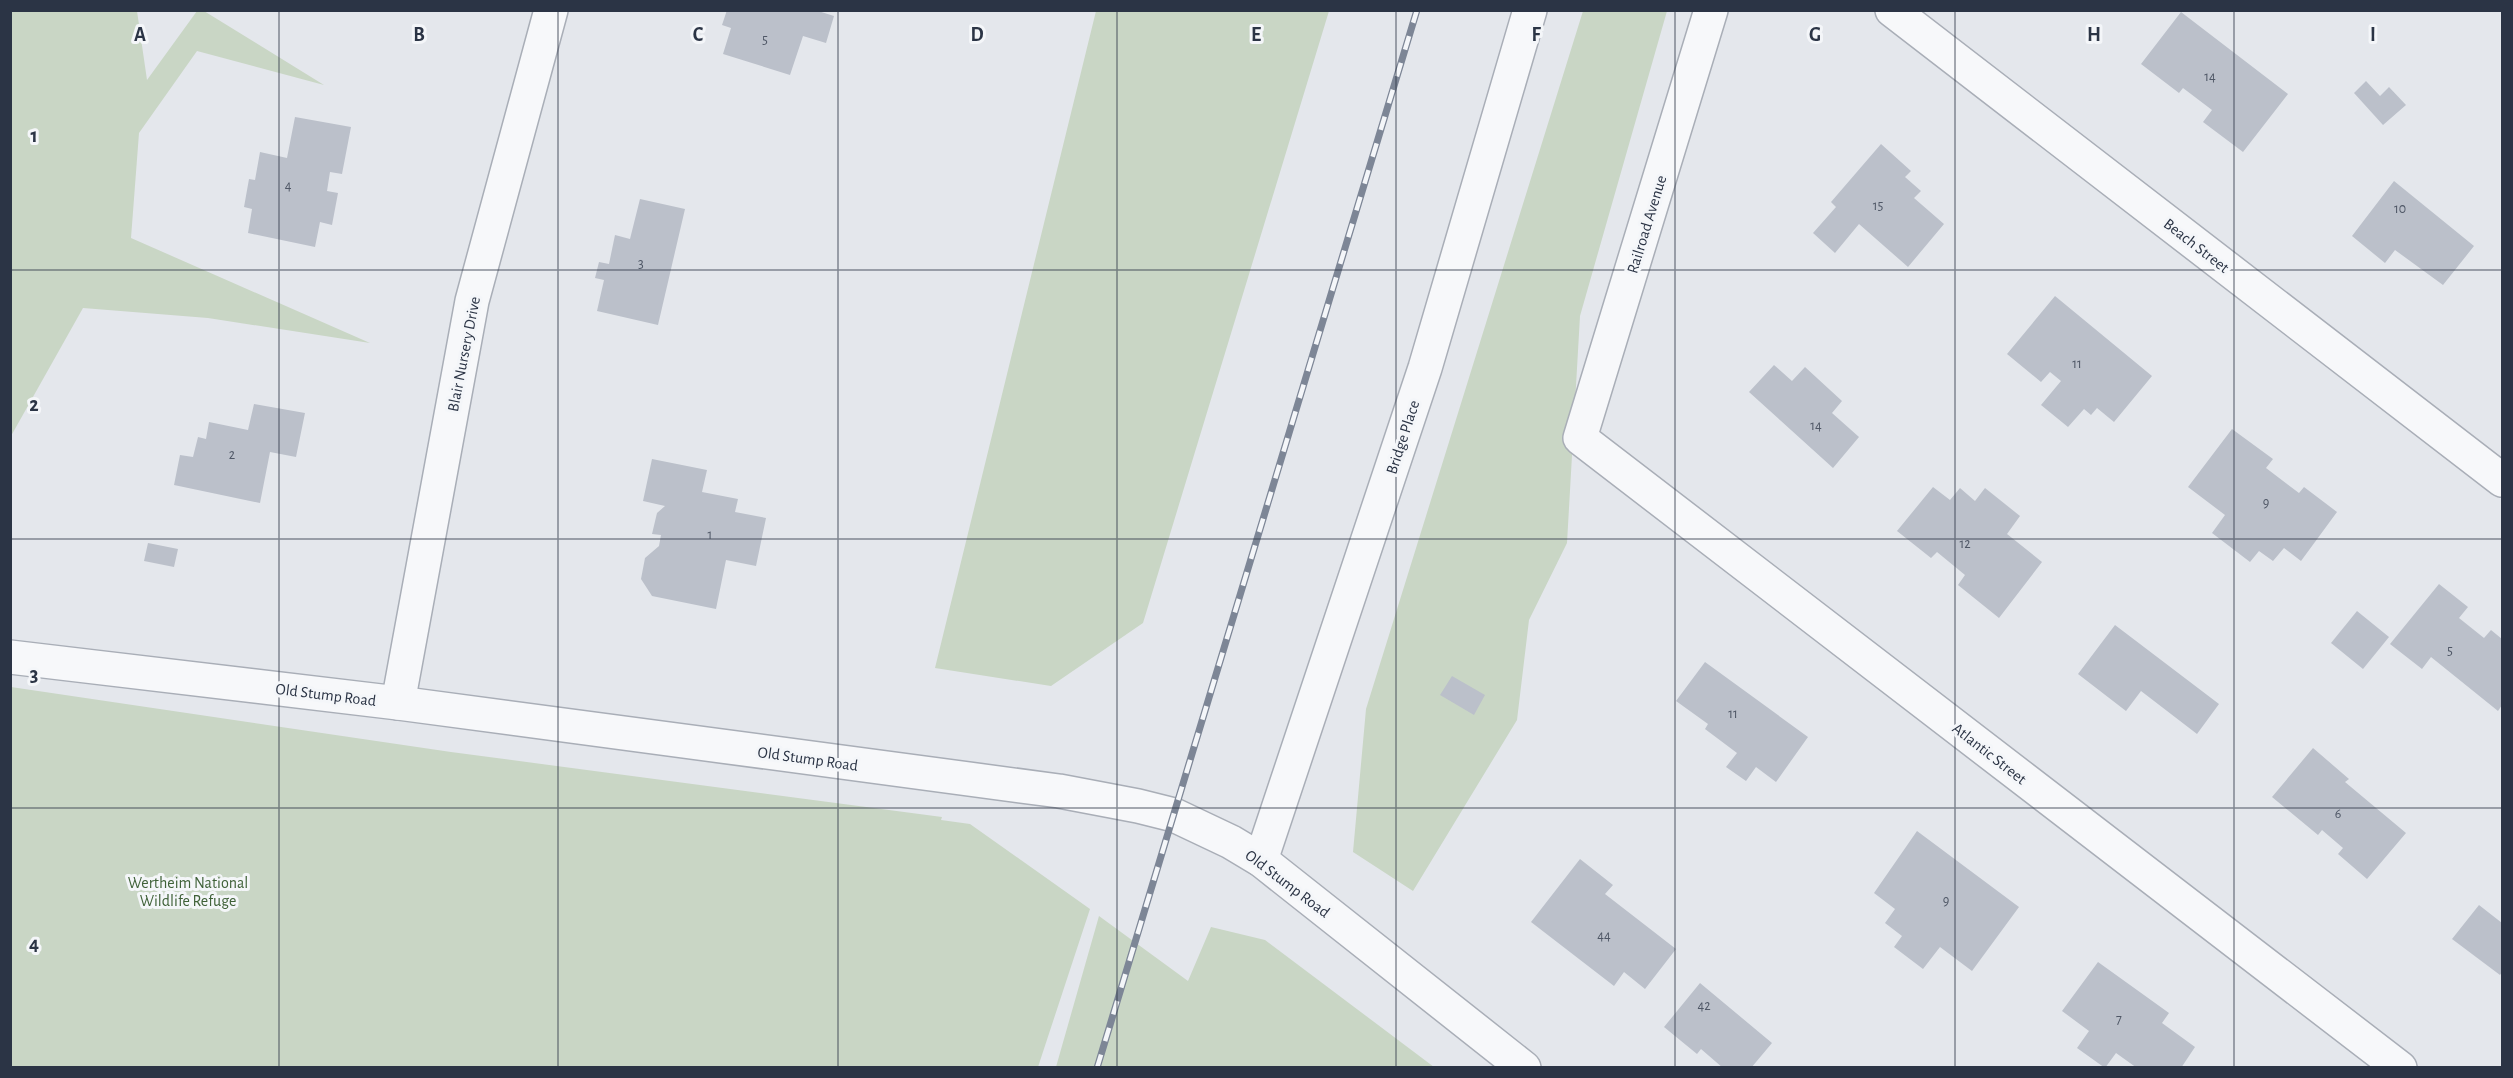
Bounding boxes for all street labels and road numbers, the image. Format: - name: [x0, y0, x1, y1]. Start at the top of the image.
- street label: Railroad Avenue: [1624, 173, 1669, 275]
- street label: Beach Street: [2161, 215, 2232, 276]
- street label: Blair Nursery Drive: [445, 295, 484, 413]
- street label: Bridge Place: [1383, 398, 1422, 476]
- street label: Old Stump Road: [275, 681, 377, 709]
- street label: Atlantic Street: [1949, 720, 2029, 787]
- street label: Old Stump Road: [757, 744, 859, 774]
- street label: Old Stump Road: [1242, 847, 1333, 921]

